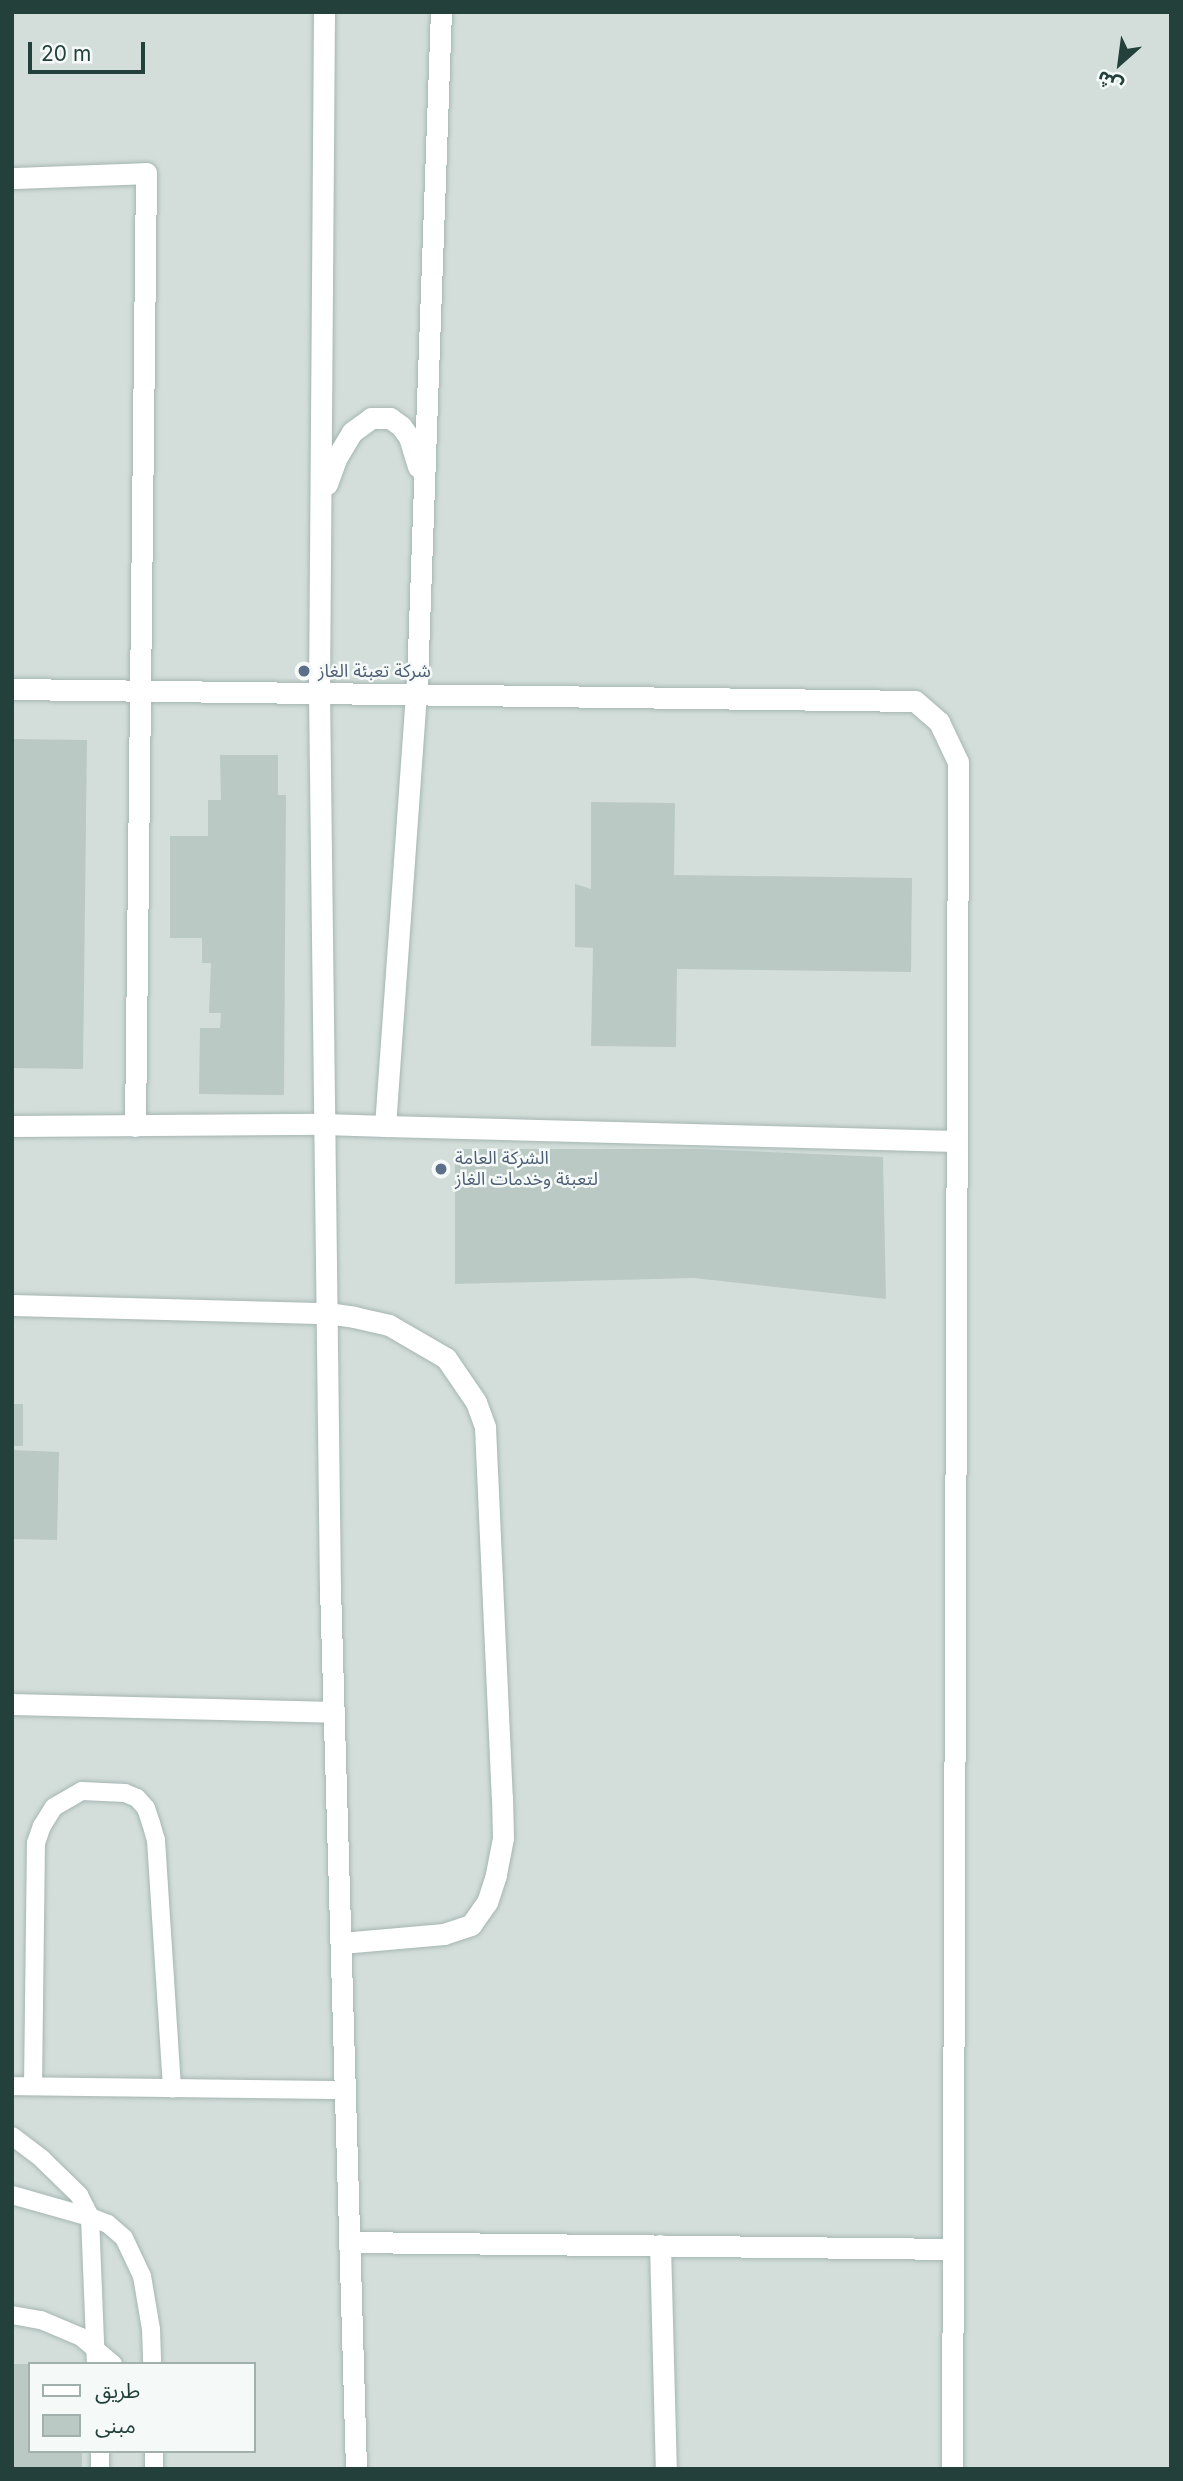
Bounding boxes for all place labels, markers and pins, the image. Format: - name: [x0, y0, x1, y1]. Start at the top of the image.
- place label: شركة تعبئة الغاز: [318, 660, 431, 682]
- marker: شركة تعبئة الغاز: [296, 663, 312, 679]
- place label: الشركة العامة لتعبئة وخدمات الغاز: [455, 1148, 598, 1190]
- marker: الشركة العامة لتعبئة وخدمات الغاز: [433, 1161, 449, 1177]

